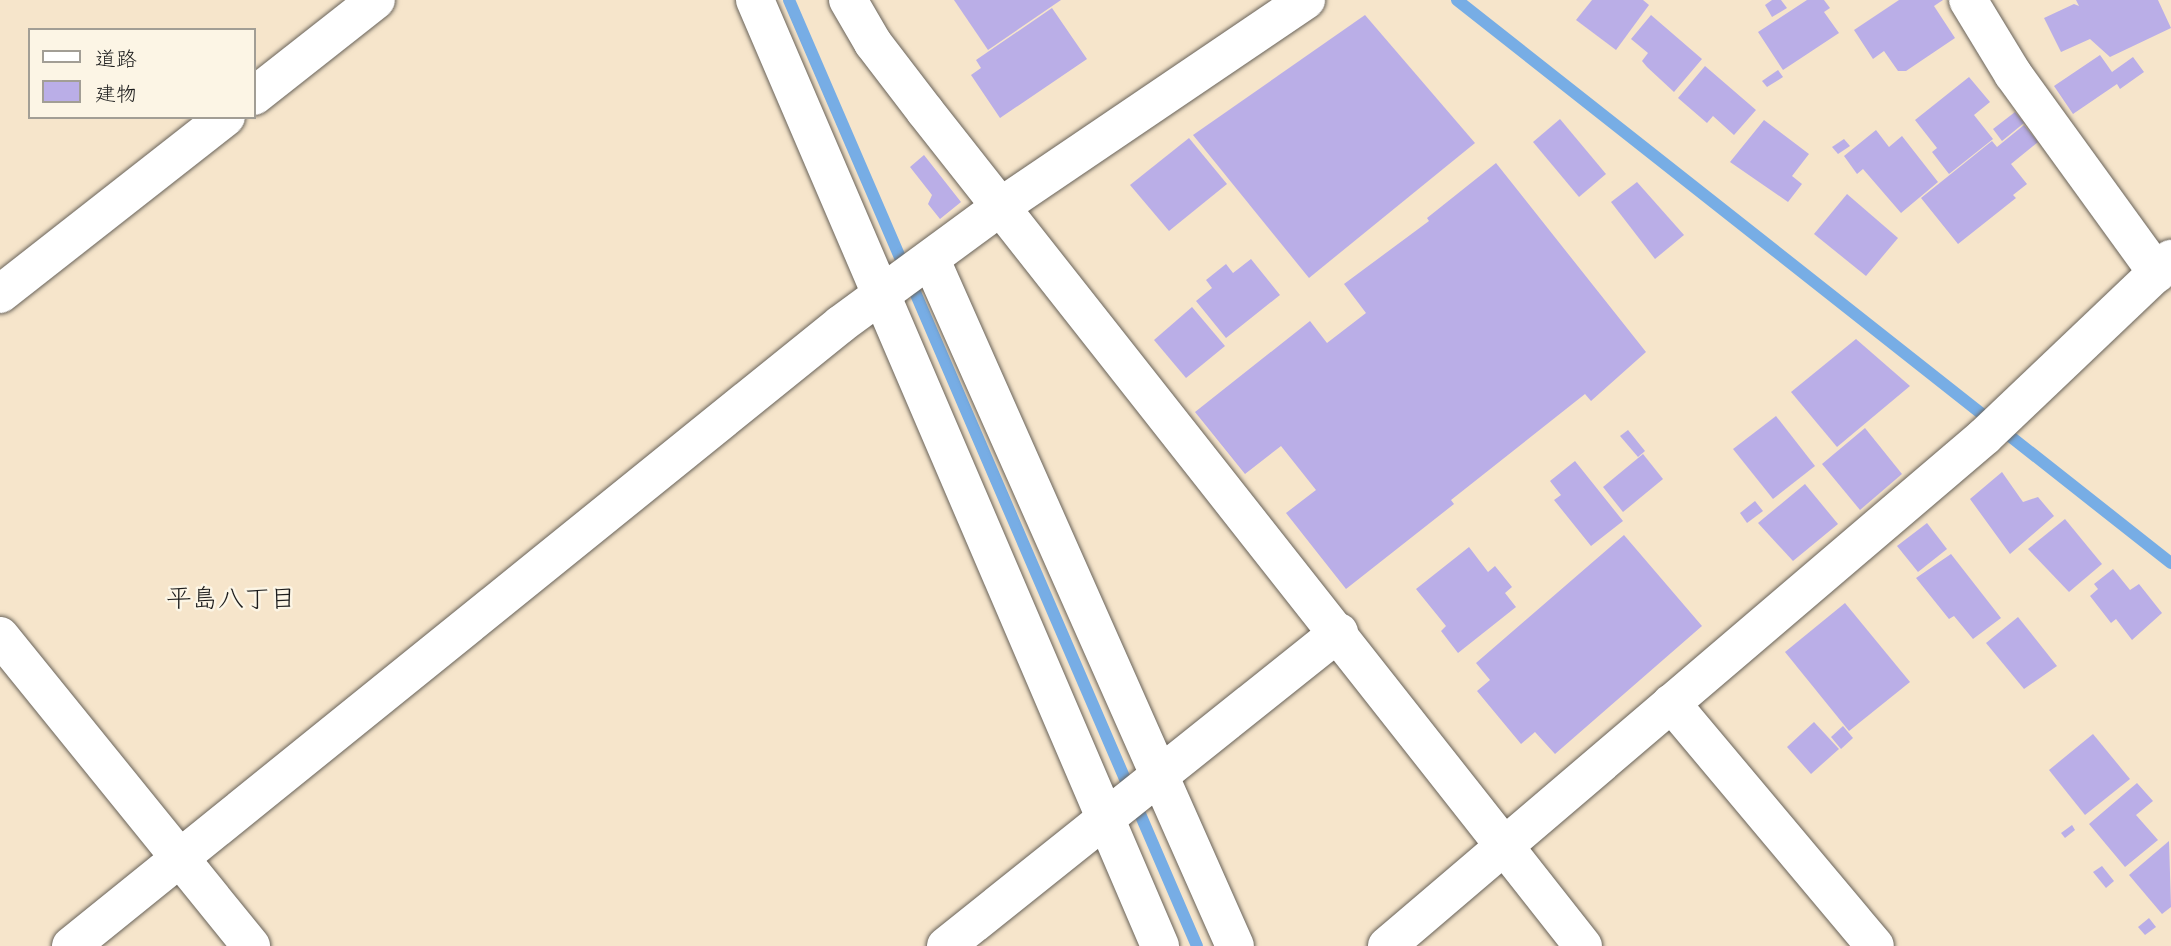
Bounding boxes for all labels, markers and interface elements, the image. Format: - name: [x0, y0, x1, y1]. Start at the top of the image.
- legend: [28, 28, 256, 119]
- text: 道路: [95, 47, 137, 71]
- text: 建物: [95, 82, 137, 106]
- district label: 平島八丁目: [166, 584, 296, 616]

